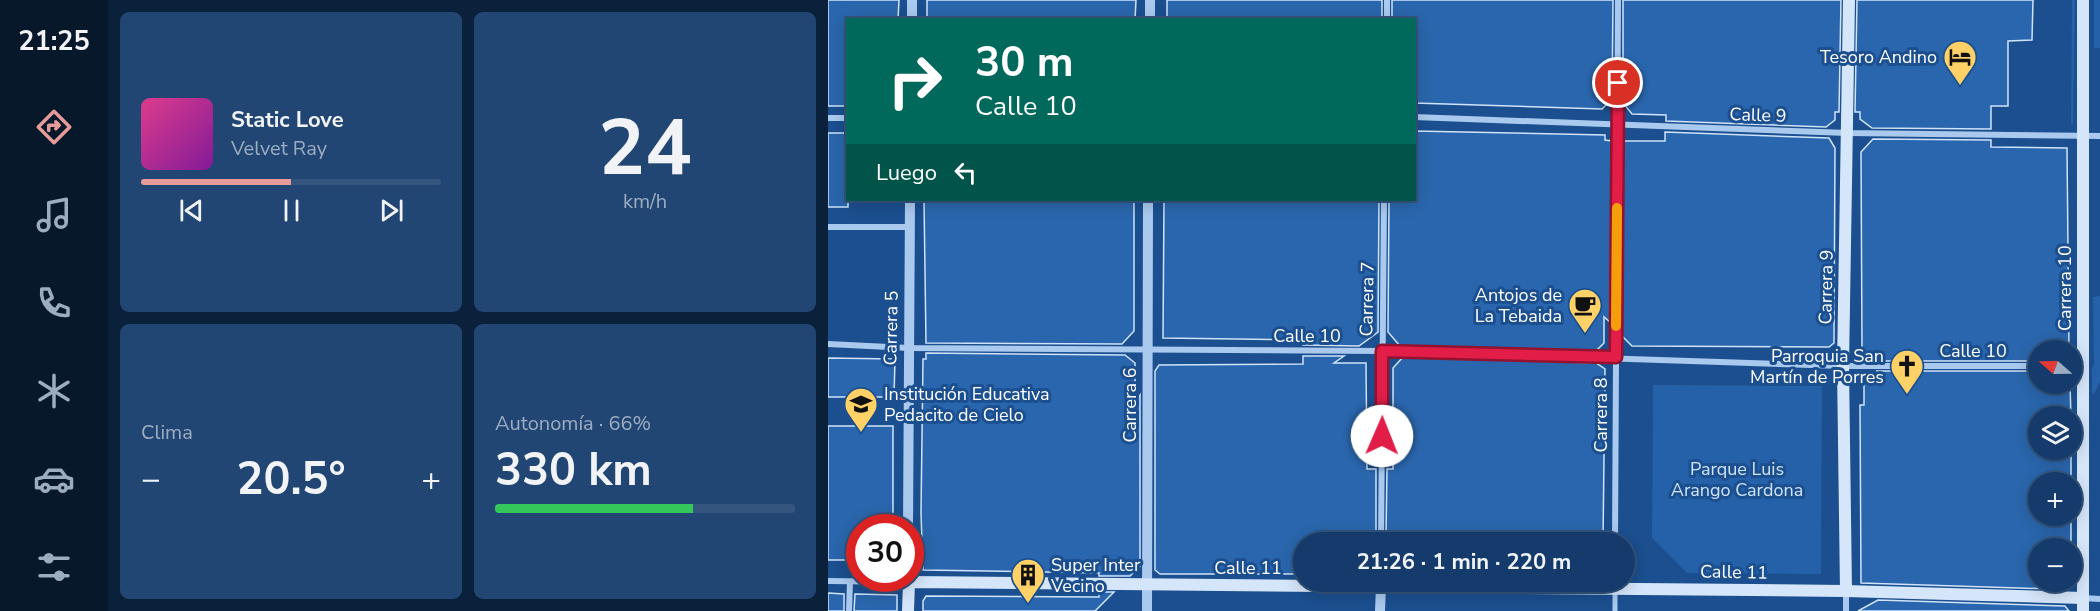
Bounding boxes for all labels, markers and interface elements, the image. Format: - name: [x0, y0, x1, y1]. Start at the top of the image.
- text: 21:25: [18, 23, 90, 60]
- text: 30 m: [975, 34, 1074, 91]
- hotel icon: Tesoro Andino: [1942, 39, 1978, 86]
- icon: right: [876, 42, 954, 120]
- place label: Tesoro Andino: [1820, 45, 1937, 69]
- pin: [1592, 57, 1643, 108]
- icon: arrive: [1601, 66, 1634, 99]
- text: Calle 10: [975, 88, 1077, 125]
- text: 24: [598, 95, 692, 202]
- street label: Calle 9: [1729, 102, 1787, 128]
- text: Static Love: [231, 105, 344, 135]
- icon: directions: [33, 106, 75, 148]
- text: Velvet Ray: [231, 135, 327, 162]
- icon: left: [949, 156, 982, 189]
- text: Luego: [876, 158, 937, 188]
- text: km/h: [623, 188, 667, 215]
- icon: music: [33, 194, 75, 236]
- icon: previous: [175, 194, 208, 227]
- icon: pause: [275, 194, 308, 227]
- icon: next: [375, 194, 408, 227]
- street label: Carrera 10: [2053, 245, 2077, 331]
- street label: Carrera 9: [1813, 249, 1839, 325]
- street label: Carrera 7: [1354, 261, 1380, 337]
- icon: phone: [33, 282, 75, 324]
- place label: Antojos de La Tebaida: [1475, 283, 1562, 328]
- cafe icon: Antojos de La Tebaida: [1567, 287, 1603, 334]
- street label: Carrera 5: [878, 290, 904, 366]
- street label: Calle 10: [1273, 324, 1341, 348]
- street label: Calle 10: [1939, 339, 2007, 363]
- north arrow: [2028, 340, 2082, 394]
- map controls: [2028, 340, 2082, 592]
- place label: Parroquia San Martín de Porres: [1750, 344, 1884, 389]
- church icon: Parroquia San Martín de Porres: [1889, 348, 1925, 395]
- street label: Carrera 6: [1118, 367, 1142, 443]
- icon: climate: [33, 370, 75, 412]
- street label: Carrera 8: [1589, 377, 1613, 453]
- place label: Institución Educativa Pedacito de Cielo: [884, 382, 1050, 427]
- school or university icon: Institución Educativa Pedacito de Cielo: [843, 386, 879, 433]
- position arrow: [1350, 404, 1414, 468]
- button: layers: [2028, 406, 2082, 460]
- text: Autonomía · 66%: [495, 410, 651, 437]
- text: Clima: [141, 419, 193, 446]
- text: 330 km: [495, 440, 652, 501]
- text: 20.5°: [236, 449, 346, 510]
- text: −: [141, 457, 161, 502]
- text: +: [421, 457, 441, 502]
- park label: Parque Luis Arango Cardona: [1671, 457, 1803, 502]
- icon: car: [33, 458, 75, 500]
- button: +: [2028, 472, 2082, 526]
- speed limit sign: 30: [846, 514, 924, 592]
- button: −: [2028, 538, 2082, 592]
- icon: filters: [33, 546, 75, 588]
- text: 21:26 · 1 min · 220 m: [1357, 547, 1571, 577]
- place label: Super Inter Vecino: [1050, 553, 1141, 598]
- street label: Calle 11: [1214, 556, 1282, 580]
- building icon: Super Inter Vecino: [1010, 557, 1046, 604]
- street label: Calle 11: [1700, 559, 1768, 585]

